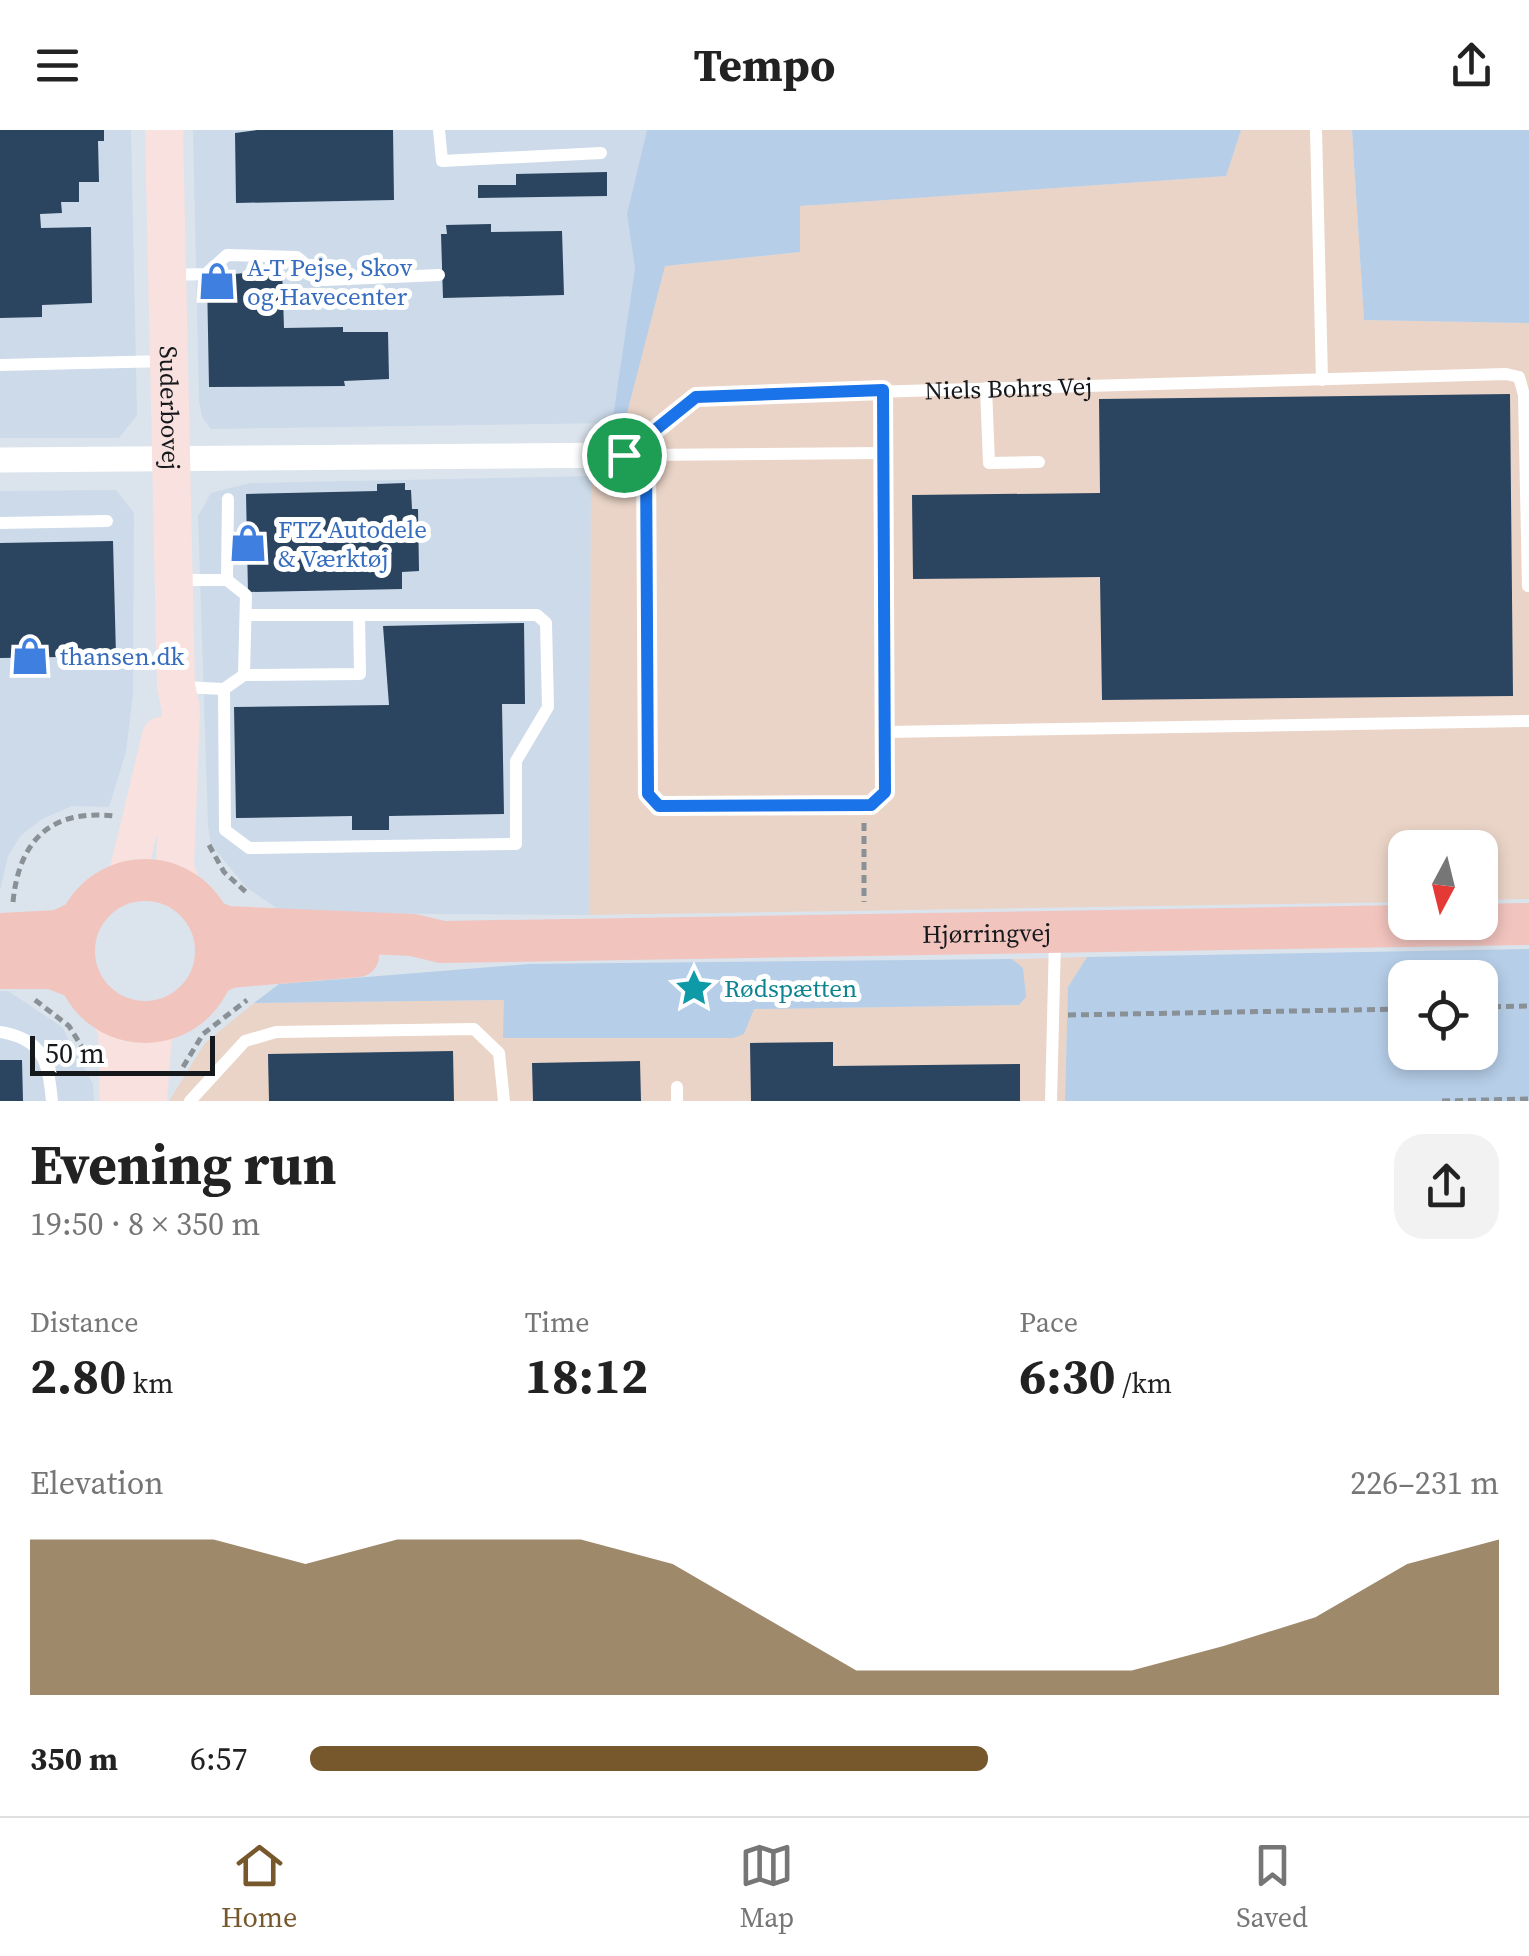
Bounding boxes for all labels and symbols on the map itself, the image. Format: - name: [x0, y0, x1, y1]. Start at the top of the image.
- place label: A-T Pejse, Skov og Havecenter: [247, 250, 413, 313]
- shop icon: A-T Pejse, Skov og Havecenter: [196, 260, 238, 302]
- street label: Suderbovej: [152, 345, 188, 470]
- street label: Niels Bohrs Vej: [924, 369, 1093, 408]
- pin: [582, 413, 667, 498]
- place label: FTZ Autodele & Værktøj: [278, 512, 427, 575]
- shop icon: FTZ Autodele & Værktøj: [227, 522, 269, 564]
- shop icon: thansen.dk: [9, 635, 51, 677]
- place label: thansen.dk: [60, 639, 185, 673]
- north arrow: [1388, 830, 1498, 940]
- street label: Hjørringvej: [922, 915, 1051, 951]
- place icon: Rødspætten: [673, 967, 715, 1009]
- place label: Rødspætten: [724, 971, 857, 1005]
- scale bar: [30, 1031, 215, 1076]

